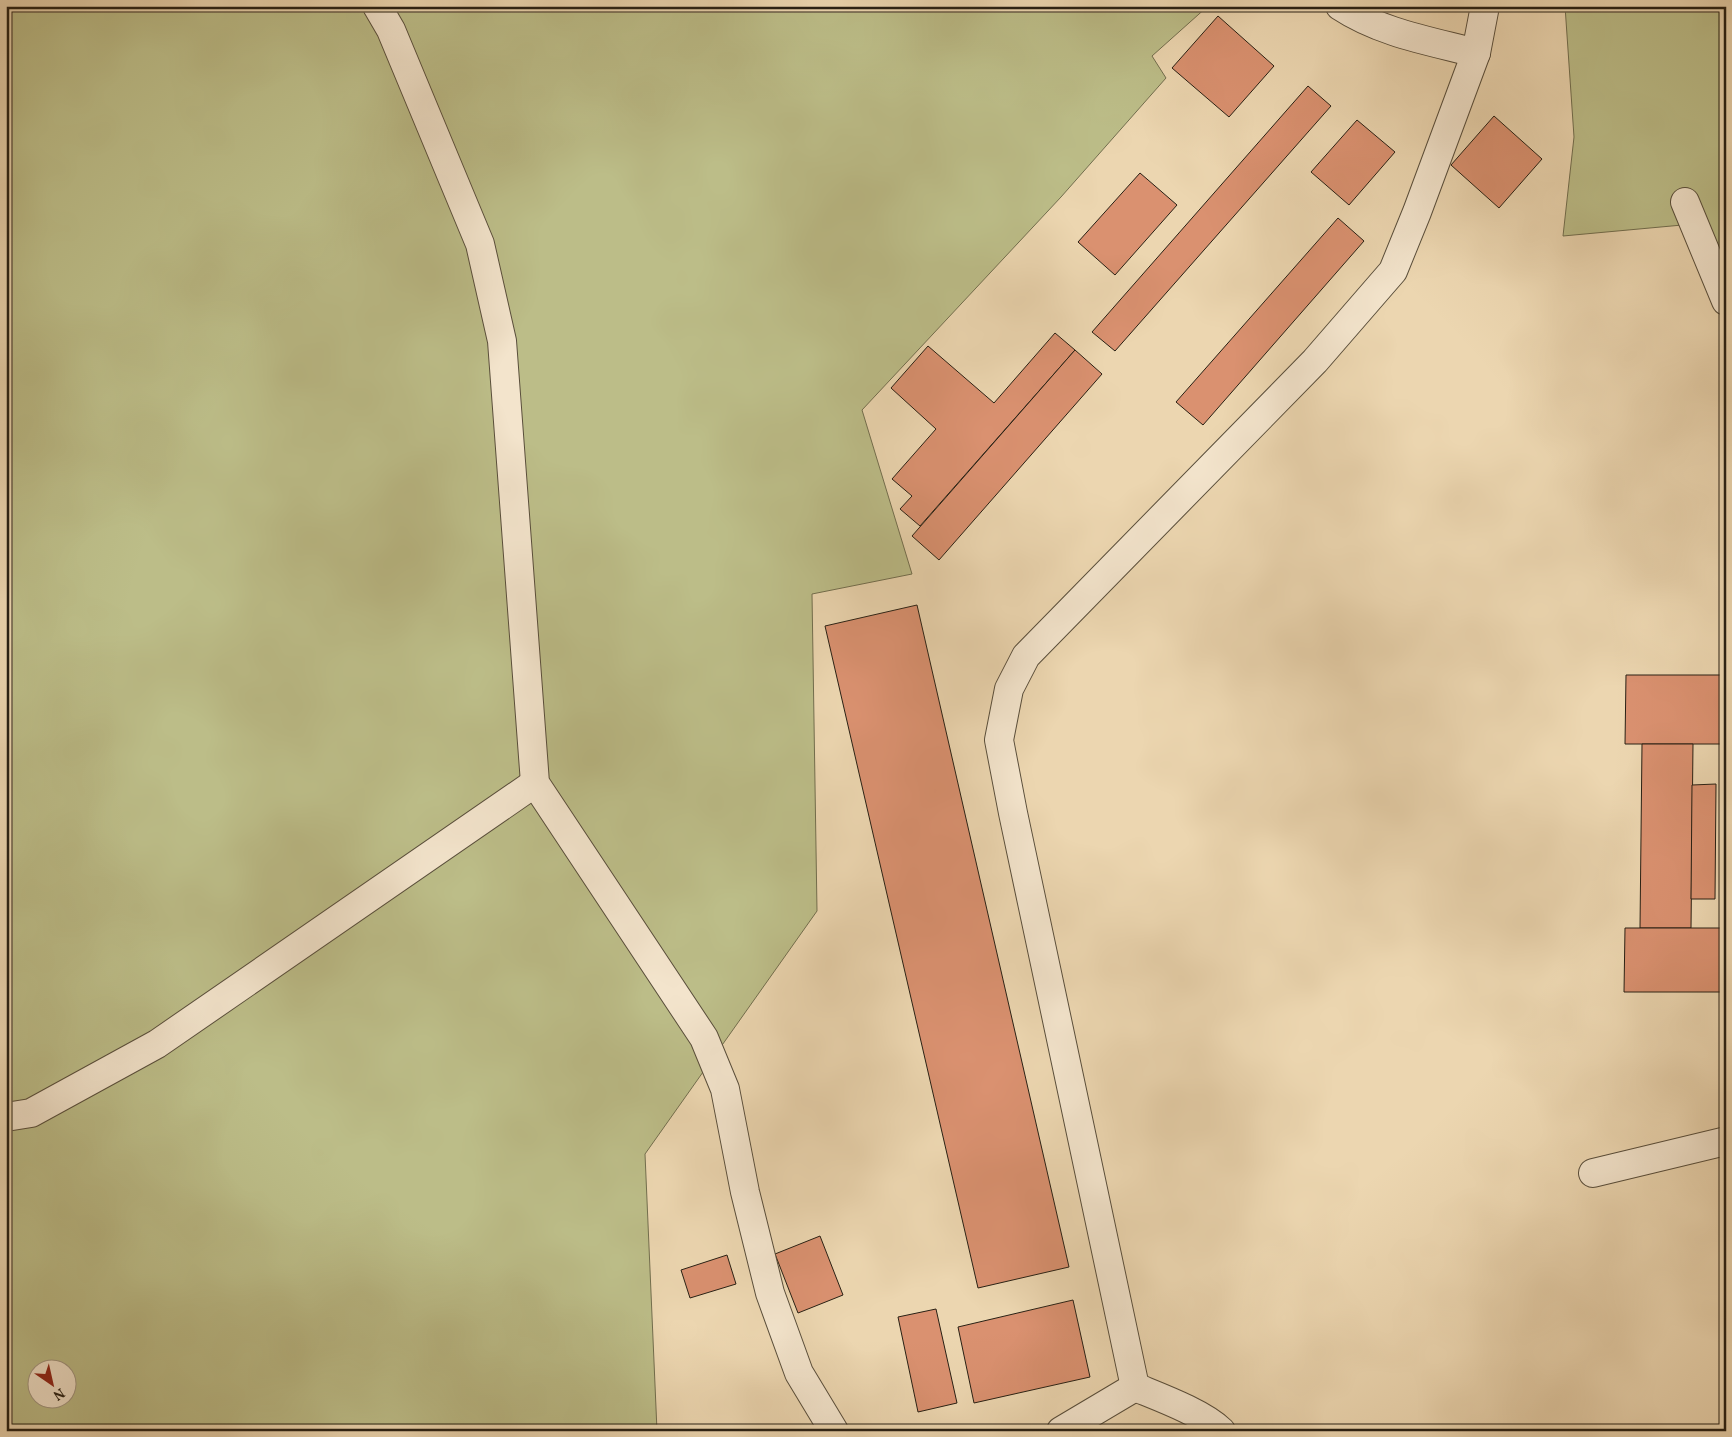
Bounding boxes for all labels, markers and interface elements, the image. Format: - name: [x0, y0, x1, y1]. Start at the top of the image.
- north arrow: [28, 1360, 78, 1410]
- text: N: [49, 1383, 68, 1404]

